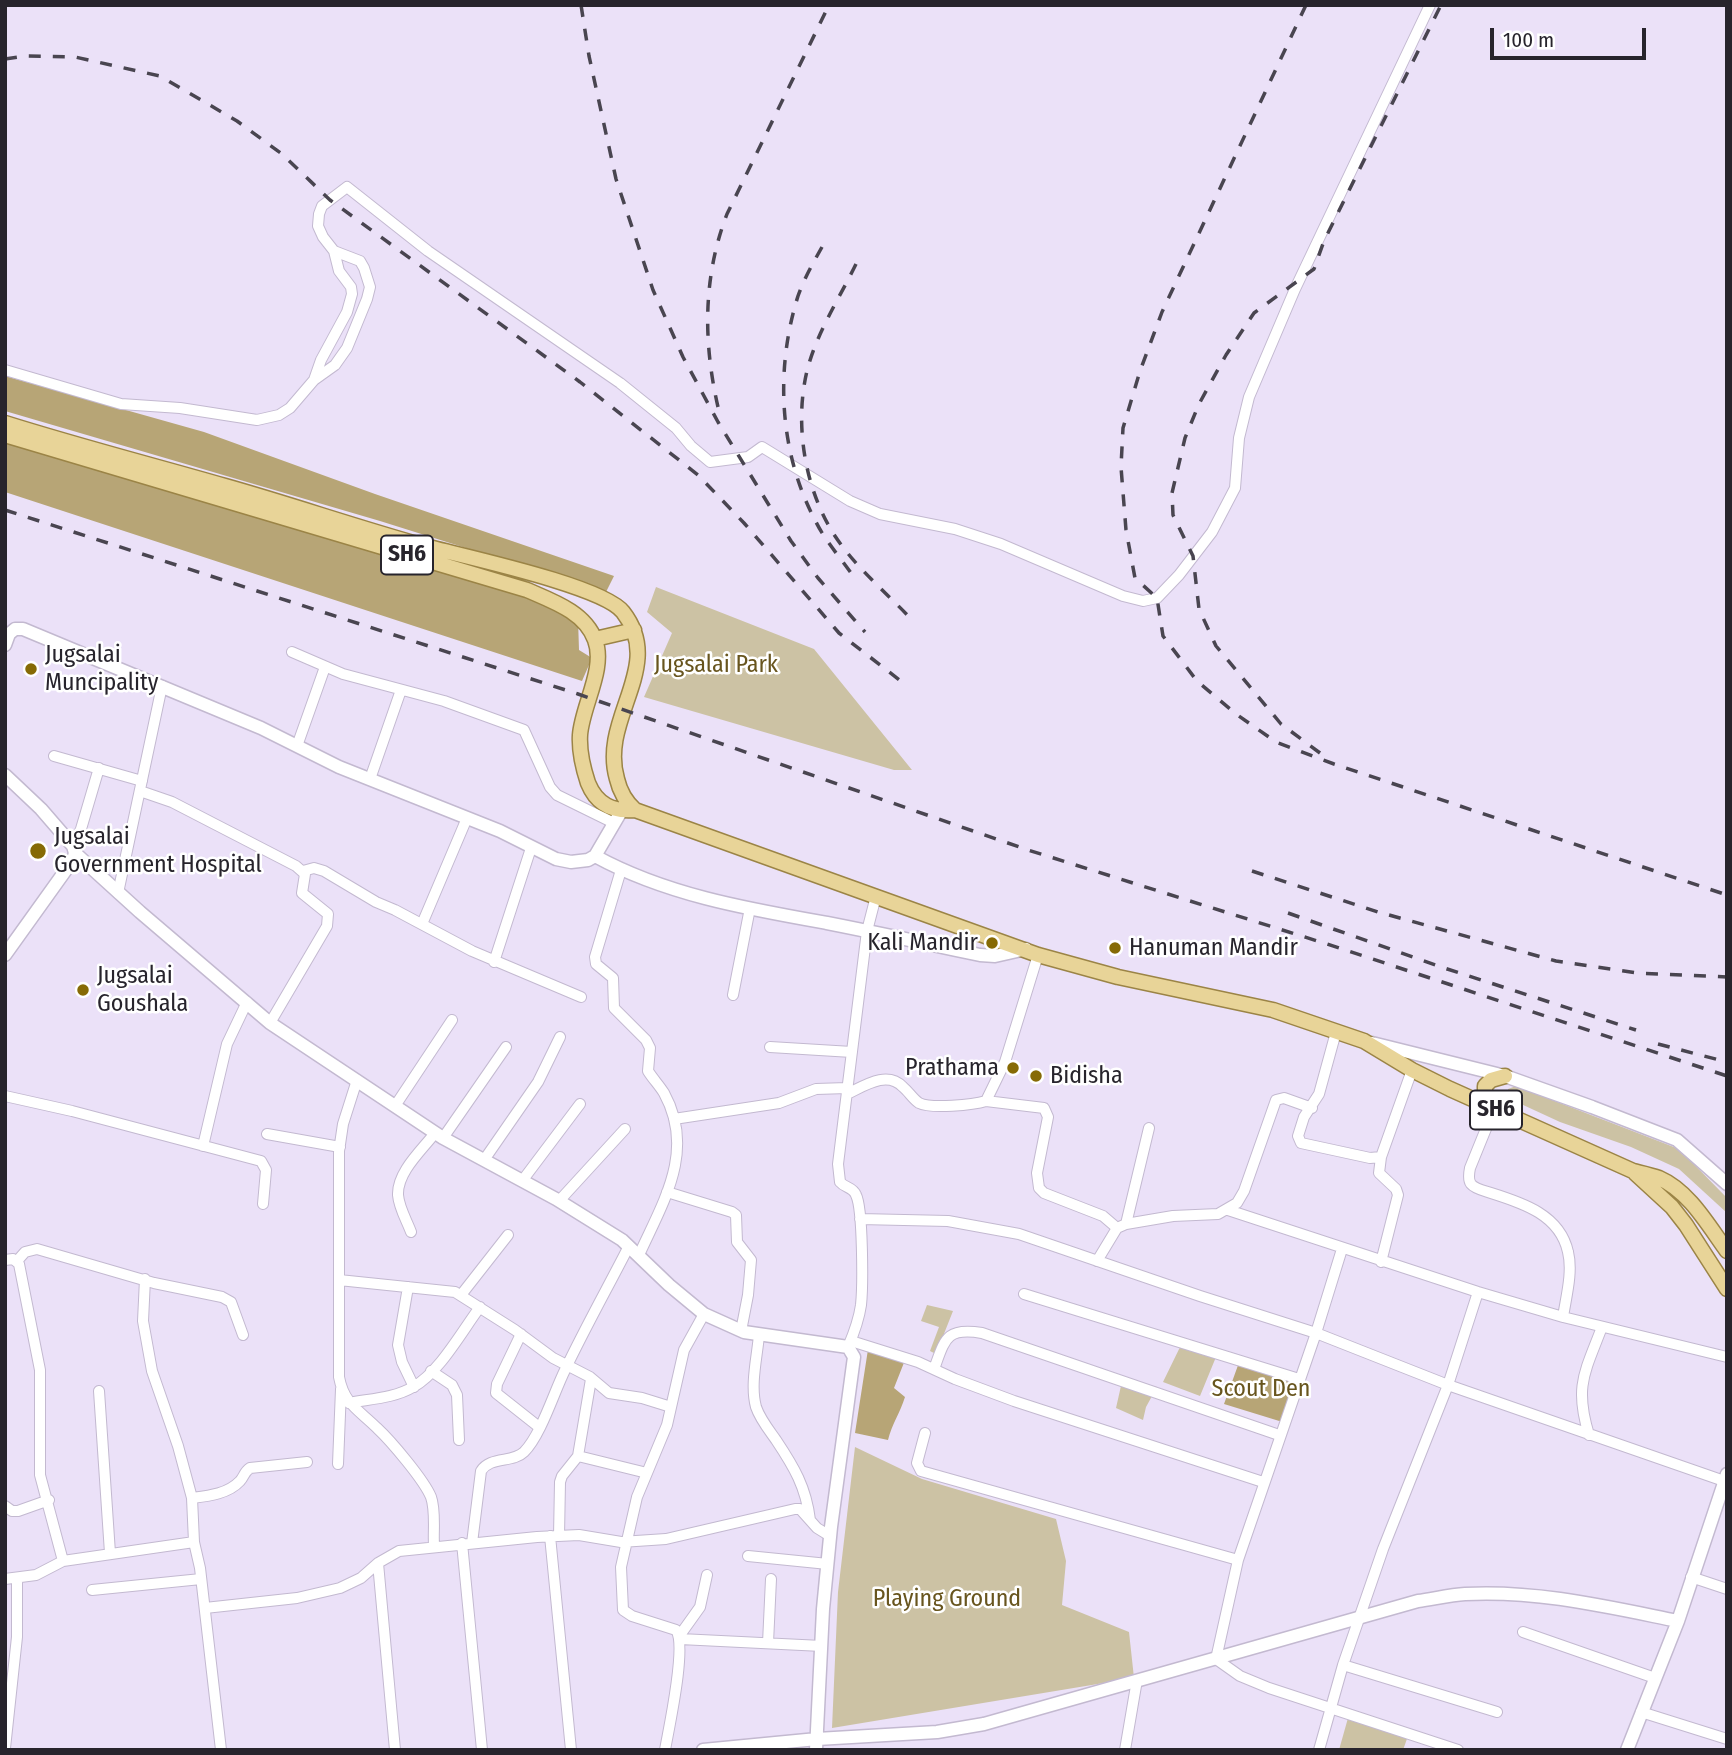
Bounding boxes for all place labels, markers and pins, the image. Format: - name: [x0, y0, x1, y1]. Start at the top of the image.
- place label: Jugsalai Muncipality: [45, 641, 159, 697]
- marker: Jugsalai Muncipality: [23, 661, 39, 677]
- place label: Jugsalai Government Hospital: [54, 823, 262, 879]
- marker: Jugsalai Government Hospital: [28, 841, 48, 861]
- place label: Kali Mandir: [867, 929, 978, 957]
- place label: Hanuman Mandir: [1129, 934, 1298, 962]
- marker: Kali Mandir: [984, 935, 1000, 951]
- marker: Hanuman Mandir: [1107, 940, 1123, 956]
- place label: Jugsalai Goushala: [97, 962, 188, 1018]
- marker: Jugsalai Goushala: [75, 982, 91, 998]
- place label: Prathama: [905, 1054, 999, 1082]
- marker: Prathama: [1005, 1060, 1021, 1076]
- place label: Bidisha: [1050, 1062, 1123, 1090]
- marker: Bidisha: [1028, 1068, 1044, 1084]

